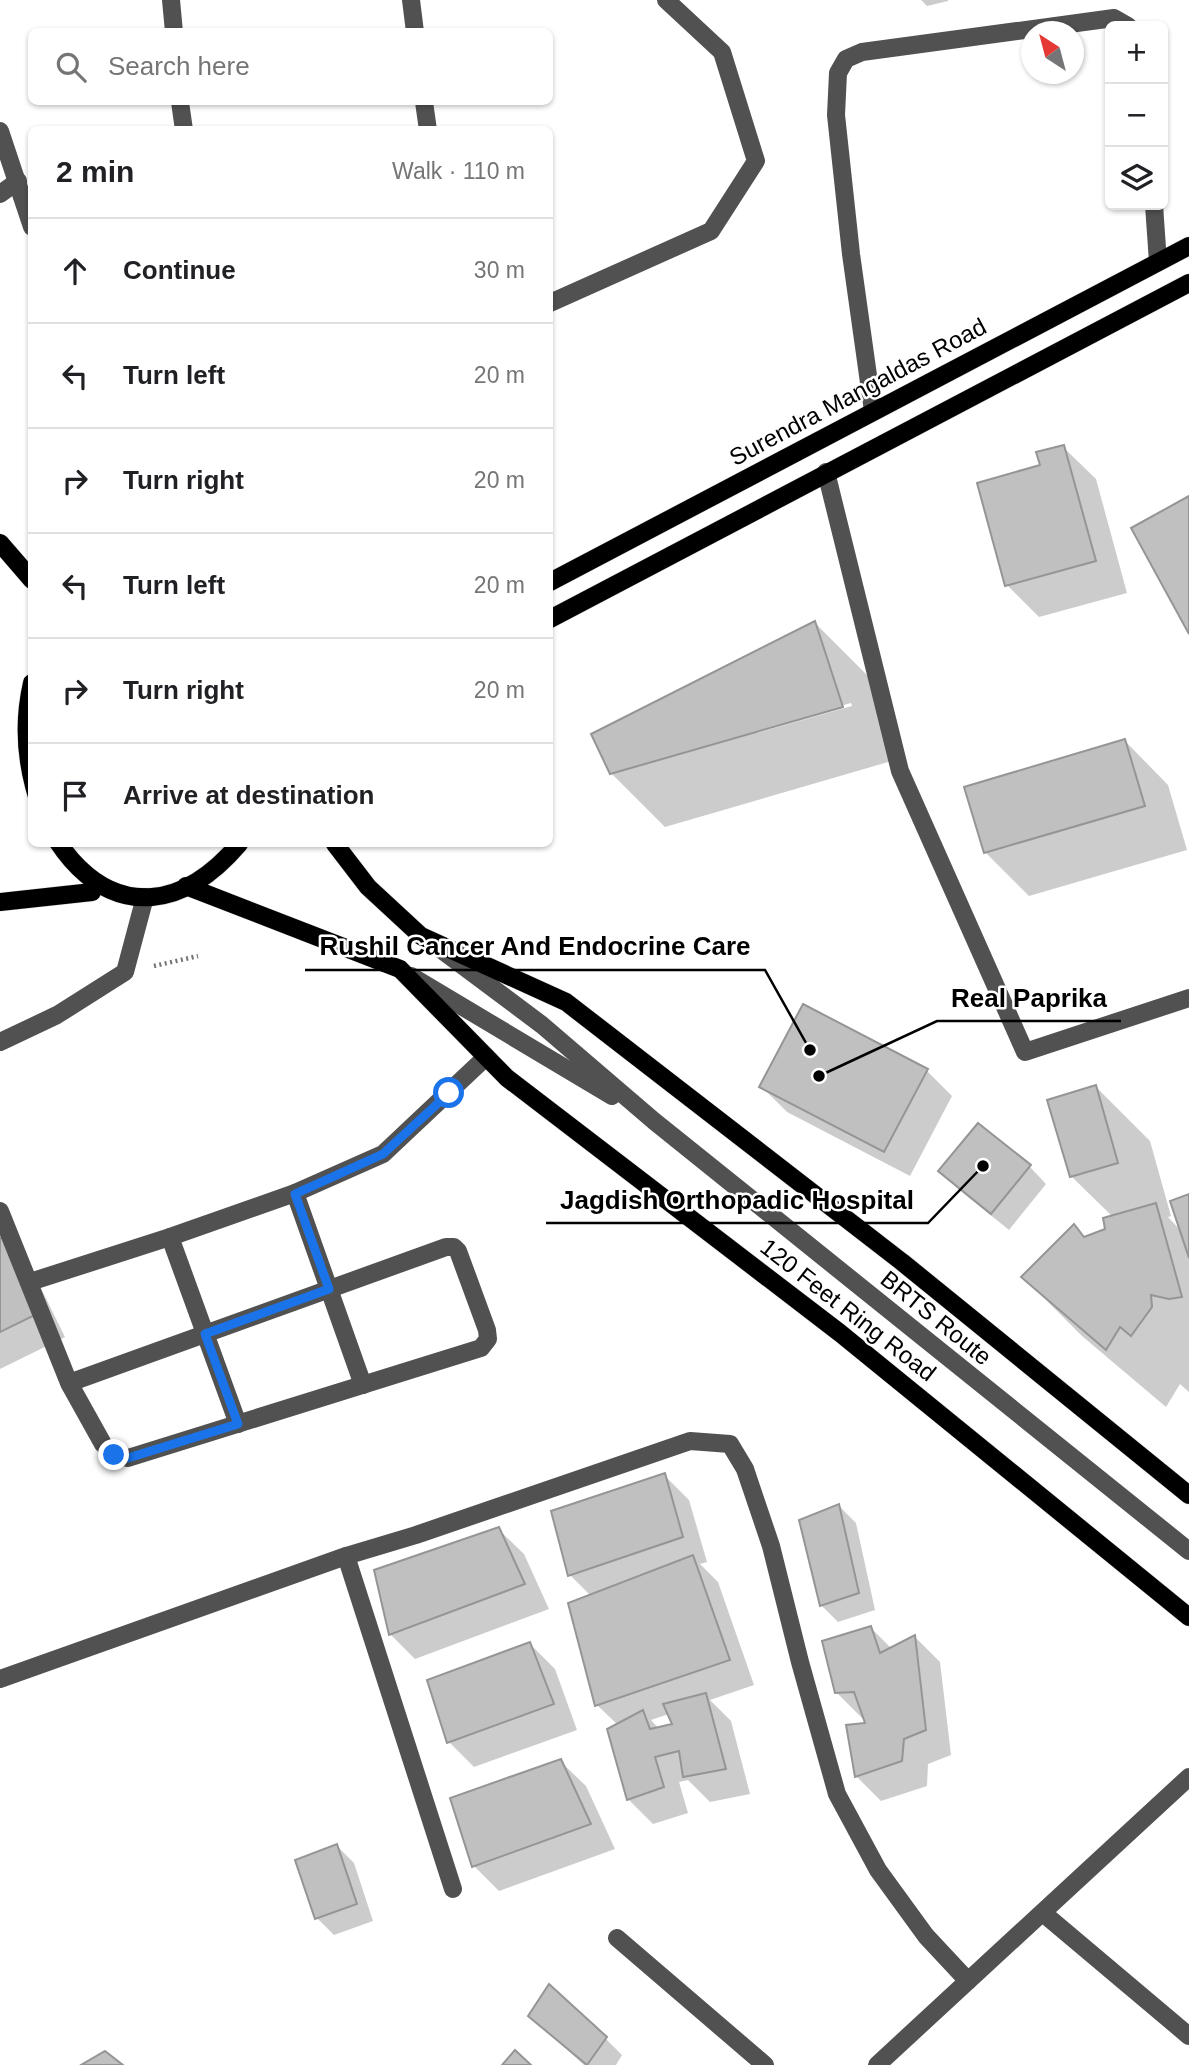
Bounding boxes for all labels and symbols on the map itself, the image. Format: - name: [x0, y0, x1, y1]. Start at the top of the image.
- north arrow: [1021, 21, 1084, 84]
- street label: Surendra Mangaldas Road: [725, 312, 991, 471]
- callout: Rushil Cancer And Endocrine Care: [305, 923, 765, 970]
- text: Rushil Cancer And Endocrine Care: [319, 931, 751, 961]
- callout: Real Paprika: [937, 974, 1121, 1021]
- text: Real Paprika: [951, 983, 1108, 1013]
- route start: [433, 1077, 464, 1108]
- callout: Jagdish Orthopadic Hospital: [546, 1176, 928, 1223]
- text: Jagdish Orthopadic Hospital: [560, 1185, 914, 1215]
- street label: 120 Feet Ring Road: [755, 1233, 941, 1386]
- street label: BRTS Route: [876, 1265, 997, 1370]
- route end: [98, 1439, 129, 1470]

